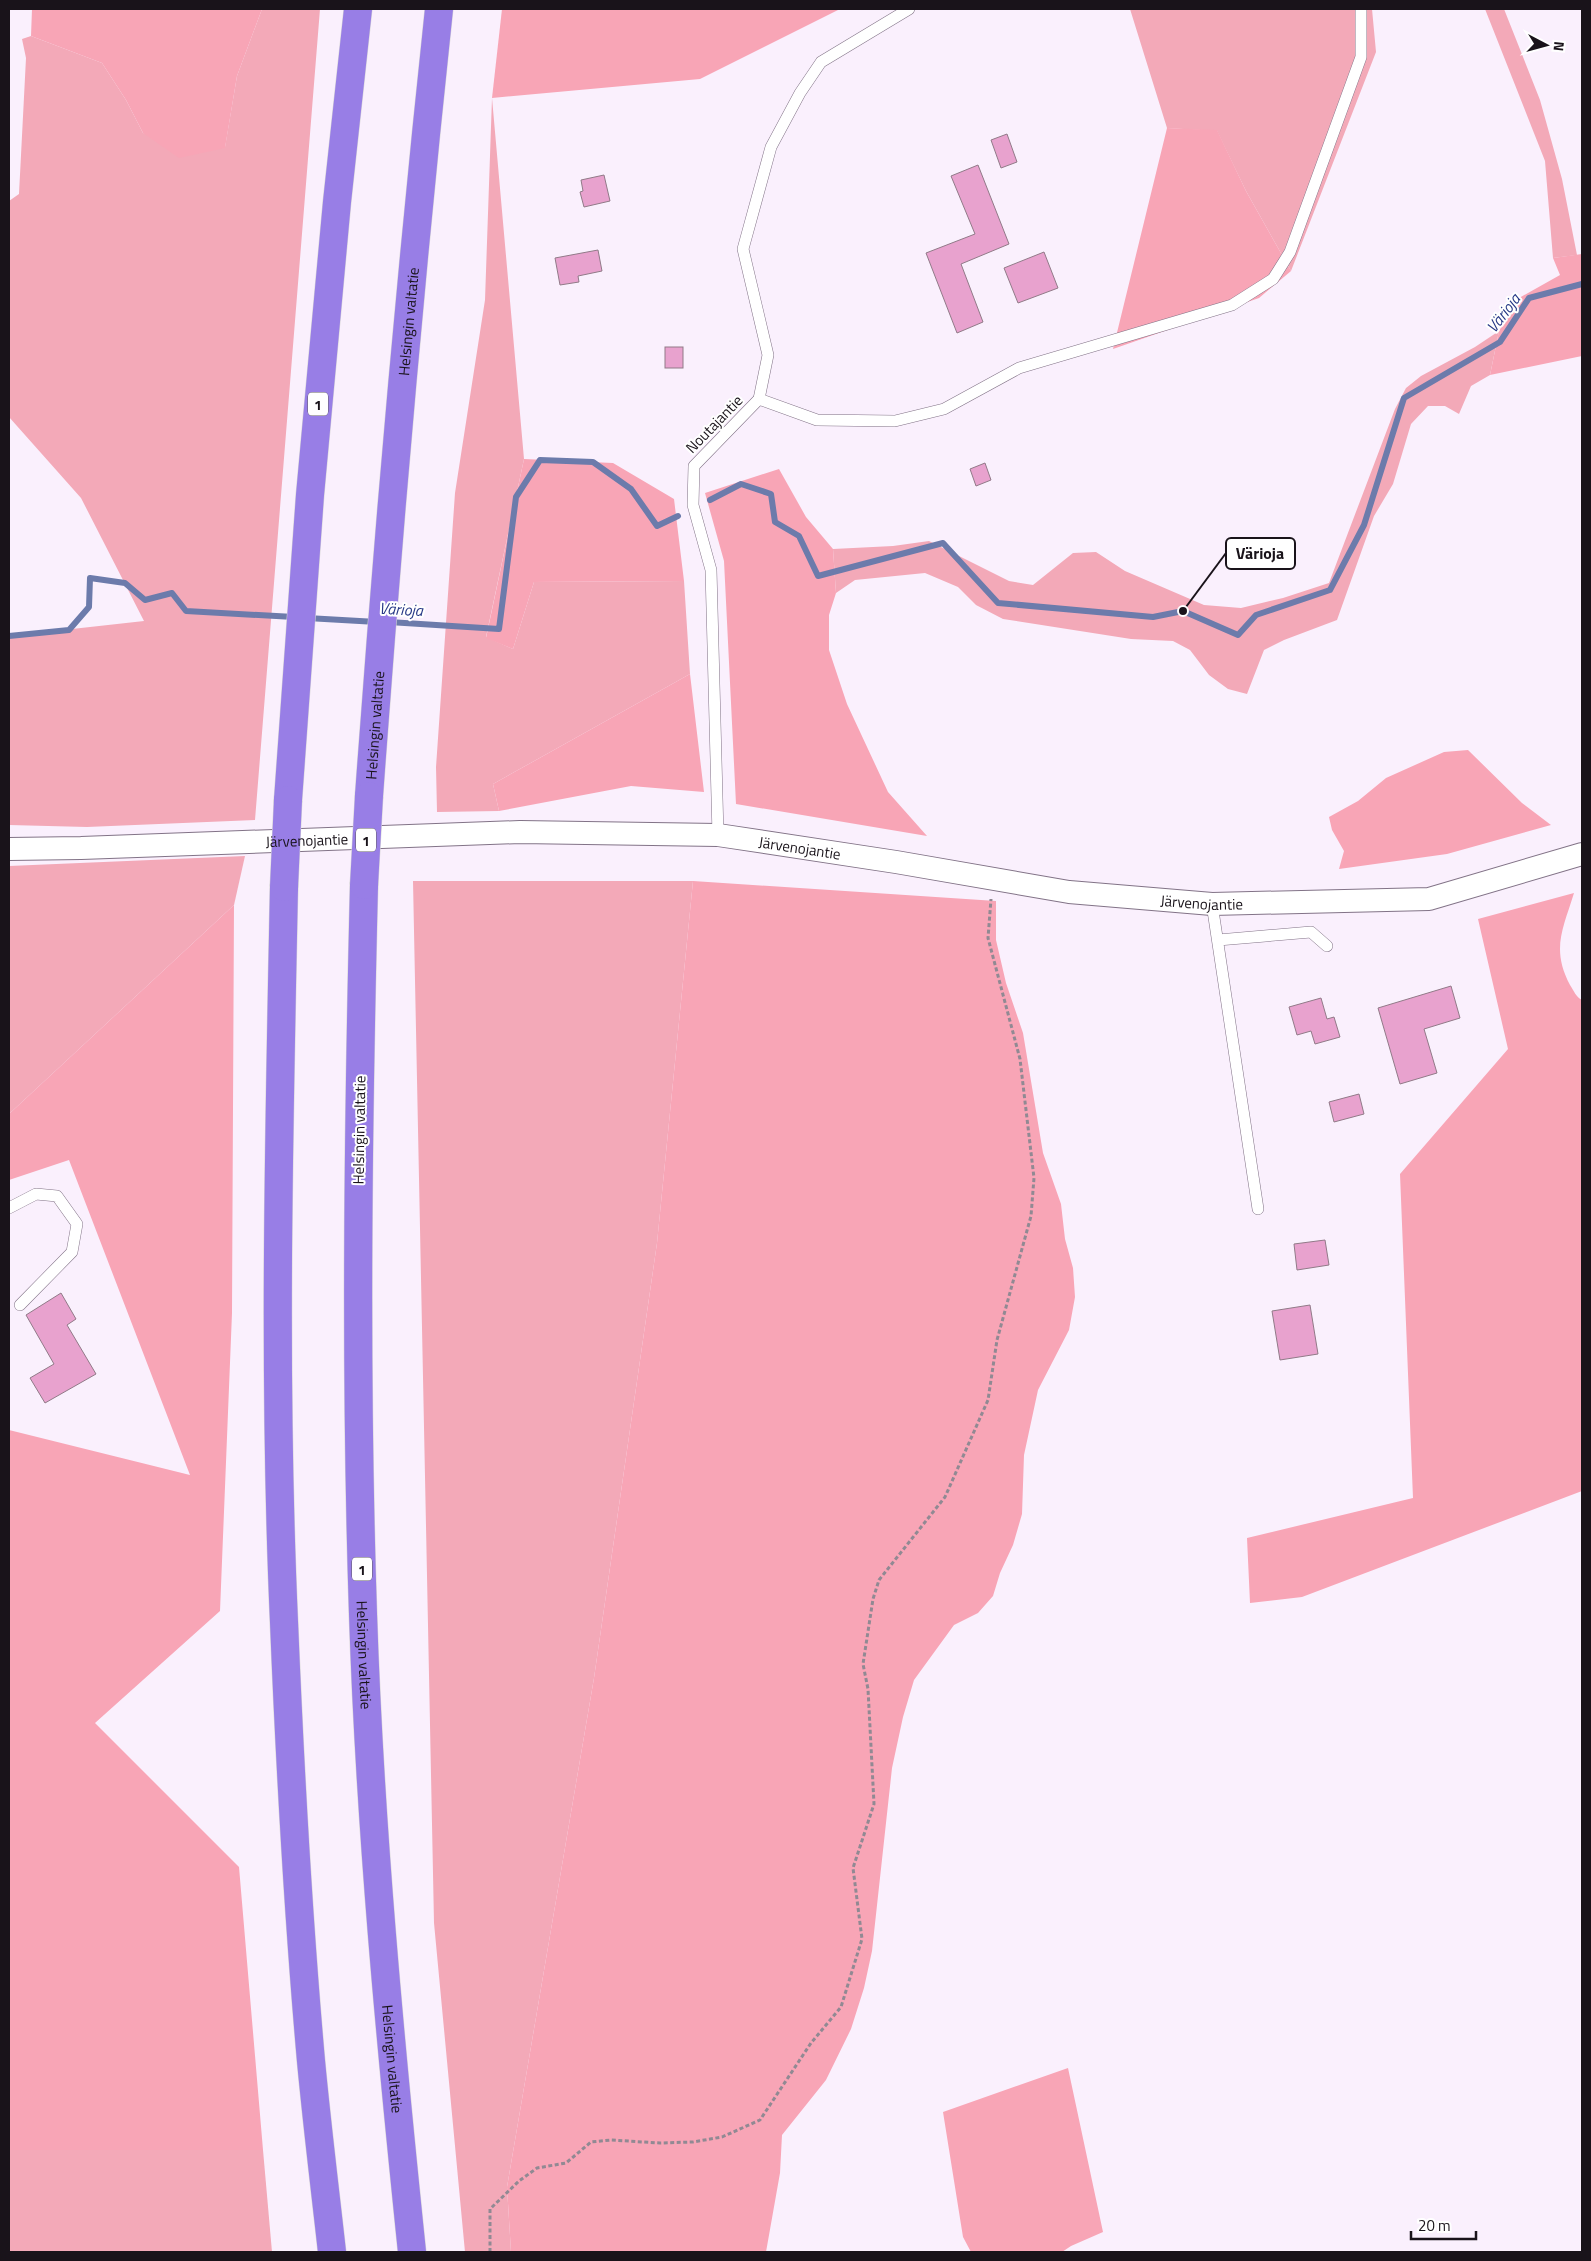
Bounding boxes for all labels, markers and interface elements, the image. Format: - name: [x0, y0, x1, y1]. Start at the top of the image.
- north arrow: [1521, 20, 1571, 70]
- text: N: [1548, 40, 1570, 52]
- street label: Helsingin valtatie: [392, 266, 424, 377]
- water label: Värioja: [1480, 287, 1526, 338]
- street label: Noutajantie: [680, 390, 748, 458]
- road number: 1: [308, 392, 328, 416]
- callout: Värioja: [1226, 538, 1295, 569]
- text: Värioja: [1236, 541, 1284, 565]
- water label: Värioja: [379, 596, 424, 622]
- street label: Helsingin valtatie: [359, 670, 390, 780]
- street label: Järvenojantie: [265, 827, 349, 853]
- road number: 1: [356, 828, 376, 852]
- street label: Järvenojantie: [757, 830, 842, 865]
- street label: Järvenojantie: [1159, 888, 1243, 916]
- street label: Helsingin valtatie: [347, 1075, 371, 1185]
- road number: 1: [352, 1558, 372, 1580]
- street label: Helsingin valtatie: [351, 1600, 378, 1710]
- street label: Helsingin valtatie: [376, 2004, 409, 2114]
- scale bar: [1411, 2208, 1476, 2240]
- text: 20 m: [1418, 2214, 1451, 2237]

